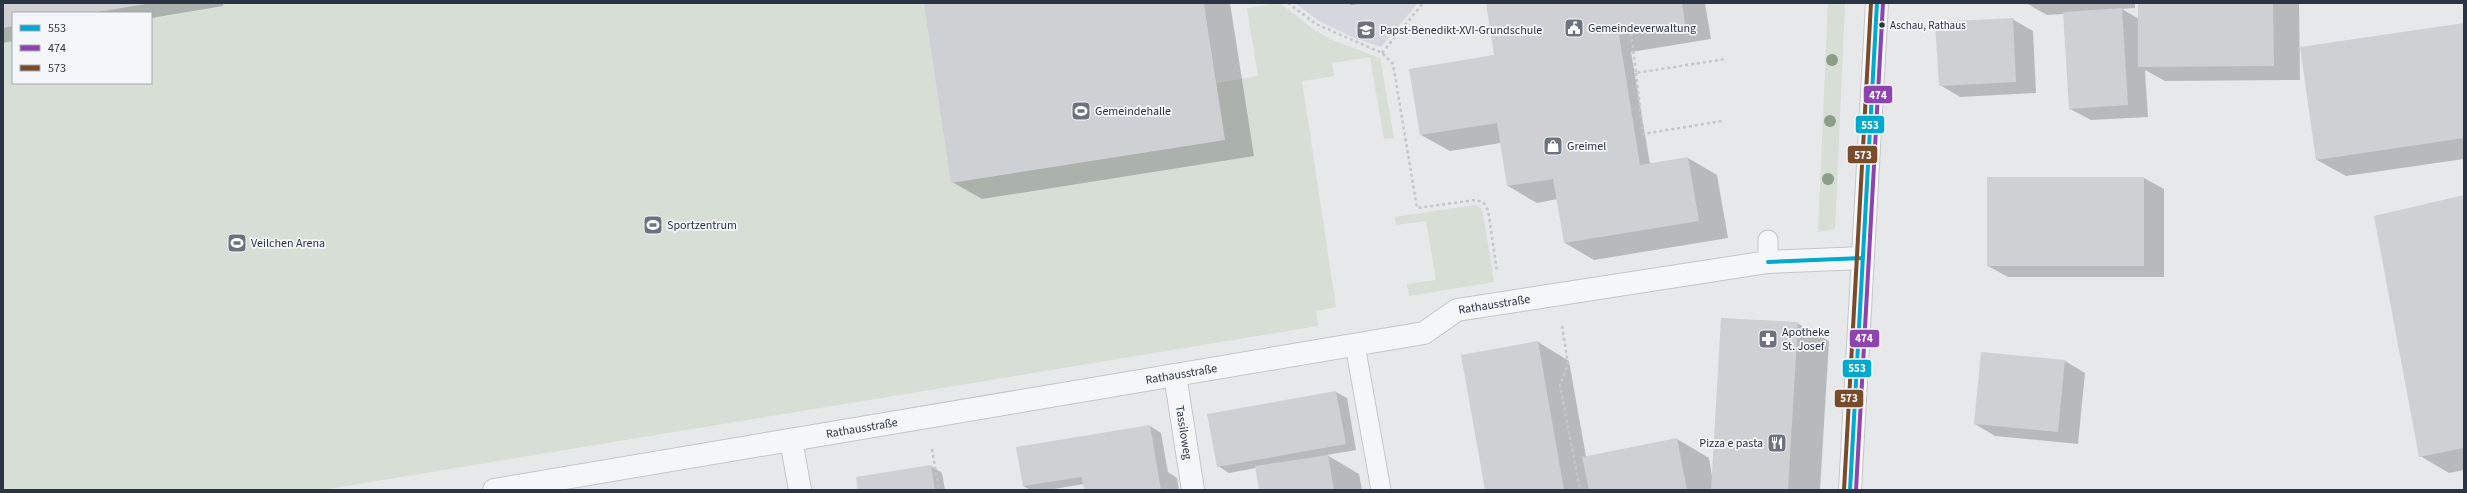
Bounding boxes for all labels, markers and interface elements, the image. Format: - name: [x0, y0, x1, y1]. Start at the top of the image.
- legend: [12, 12, 152, 84]
- public building icon: Gemeindeverwaltung: [1563, 17, 1585, 39]
- place label: Aschau, Rathaus: [1890, 18, 1966, 33]
- school or university icon: Papst-Benedikt-XVI-Grundschule: [1355, 19, 1377, 41]
- text: 553: [48, 20, 66, 37]
- place label: Gemeindeverwaltung: [1588, 20, 1696, 37]
- marker: Aschau, Rathaus: [1877, 20, 1887, 30]
- place label: Papst-Benedikt-XVI-Grundschule: [1380, 22, 1542, 39]
- text: 474: [48, 40, 66, 57]
- text: 573: [48, 60, 66, 77]
- line badge: 474: [1863, 85, 1893, 104]
- text: 474: [1869, 88, 1887, 103]
- sports icon: Gemeindehalle: [1070, 100, 1092, 122]
- place label: Gemeindehalle: [1095, 103, 1171, 120]
- line badge: 553: [1855, 115, 1885, 134]
- text: 553: [1861, 118, 1879, 133]
- shop icon: Greimel: [1542, 135, 1564, 157]
- place label: Greimel: [1567, 138, 1606, 155]
- line badge: 573: [1847, 145, 1878, 164]
- text: 573: [1854, 148, 1872, 163]
- sports icon: Sportzentrum: [642, 214, 664, 236]
- place label: Sportzentrum: [667, 217, 737, 234]
- sports icon: Veilchen Arena: [226, 232, 248, 254]
- place label: Veilchen Arena: [251, 235, 325, 252]
- street label: Rathausstraße: [1457, 290, 1531, 318]
- place label: Apotheke St. Josef: [1782, 324, 1830, 355]
- pharmacy icon: Apotheke St. Josef: [1757, 328, 1779, 350]
- line badge: 474: [1849, 329, 1880, 348]
- text: 474: [1855, 331, 1873, 346]
- line badge: 553: [1842, 359, 1872, 378]
- street label: Rathausstraße: [1144, 360, 1219, 388]
- text: 553: [1848, 361, 1866, 376]
- line badge: 573: [1834, 389, 1864, 408]
- text: 573: [1840, 391, 1858, 406]
- street label: Tassiloweg: [1171, 404, 1197, 461]
- street label: Rathausstraße: [825, 413, 899, 442]
- restaurant icon: Pizza e pasta: [1766, 432, 1788, 454]
- place label: Pizza e pasta: [1699, 435, 1763, 452]

